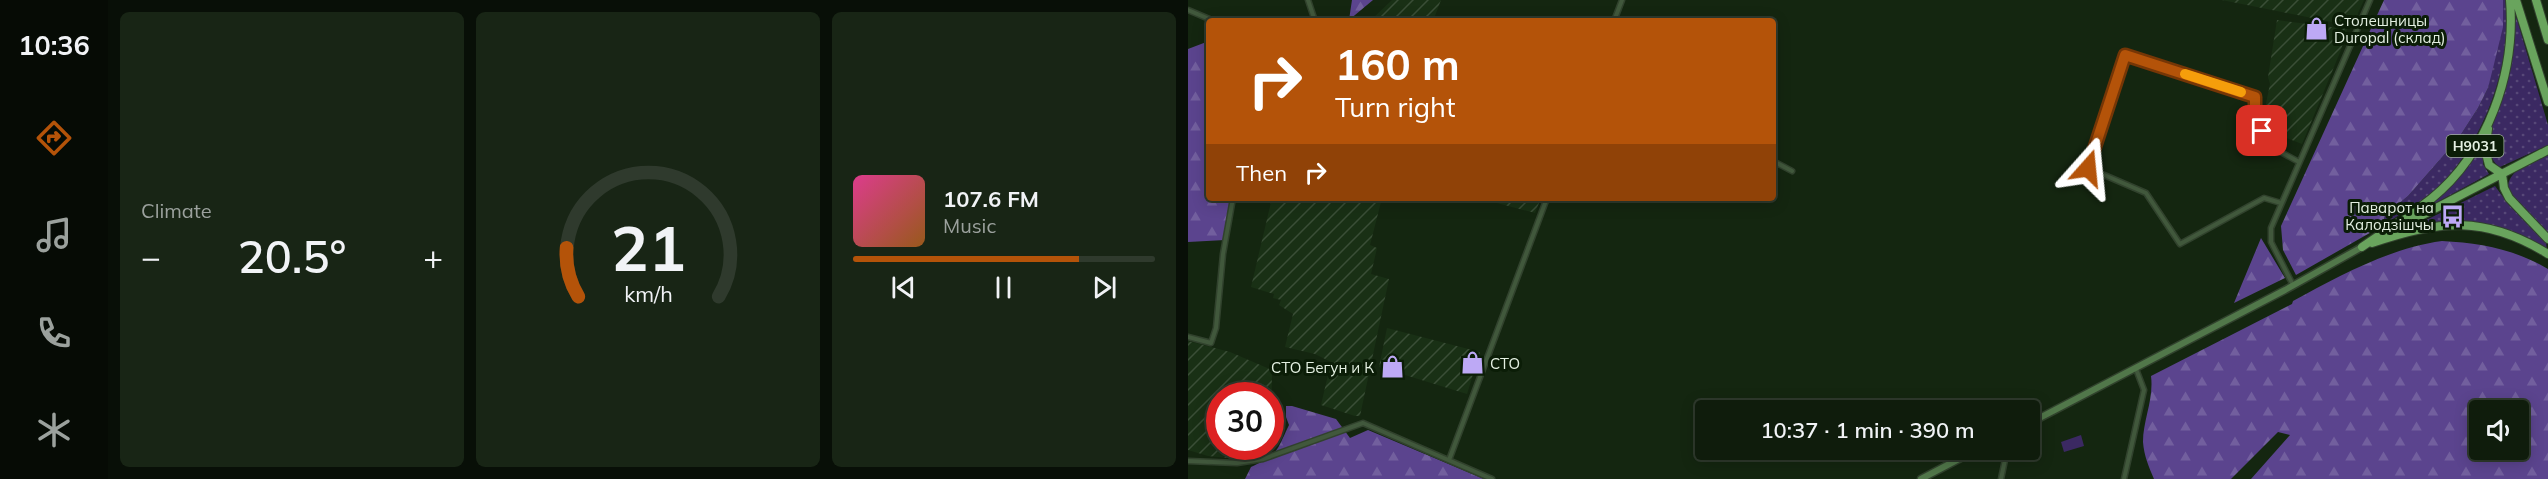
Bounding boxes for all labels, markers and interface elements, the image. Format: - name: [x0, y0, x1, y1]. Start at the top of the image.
- place label: Столешницы Duropal (склад): [2334, 11, 2446, 47]
- shop icon: Столешницы Duropal (склад): [2303, 16, 2329, 42]
- text: 10:36: [18, 28, 90, 62]
- text: 160 m: [1335, 38, 1460, 91]
- icon: right: [1236, 42, 1314, 120]
- text: Turn right: [1335, 90, 1455, 124]
- pin: [2236, 105, 2287, 156]
- icon: arrive: [2245, 114, 2278, 147]
- icon: directions: [33, 117, 75, 159]
- road number: Н9031: [2446, 135, 2504, 157]
- position arrow: [2056, 136, 2120, 200]
- icon: right: [1299, 156, 1332, 189]
- text: Then: [1236, 159, 1287, 187]
- text: 107.6 FM: [943, 185, 1039, 213]
- text: Climate: [141, 198, 212, 223]
- place label: Паварот на Калодзішчы: [2345, 198, 2434, 234]
- bus stop icon: Паварот на Калодзішчы: [2439, 203, 2465, 229]
- text: 21: [611, 208, 685, 287]
- text: Music: [943, 213, 996, 238]
- icon: music: [33, 214, 75, 256]
- text: 20.5°: [238, 228, 346, 284]
- text: −: [141, 236, 161, 277]
- text: +: [423, 236, 443, 277]
- icon: previous: [887, 271, 920, 304]
- icon: pause: [987, 271, 1020, 304]
- icon: next: [1088, 271, 1121, 304]
- text: km/h: [624, 280, 672, 307]
- icon: phone: [33, 312, 75, 354]
- shop icon: СТО: [1459, 350, 1485, 376]
- shop icon: СТО Бегун и К: [1379, 354, 1405, 380]
- place label: СТО: [1490, 354, 1520, 373]
- place label: СТО Бегун и К: [1271, 358, 1374, 377]
- speed limit sign: 30: [1206, 382, 1284, 460]
- map controls: [2469, 400, 2529, 460]
- button: sound: [2469, 400, 2529, 460]
- icon: climate: [33, 409, 75, 451]
- text: 10:37 · 1 min · 390 m: [1760, 416, 1975, 444]

